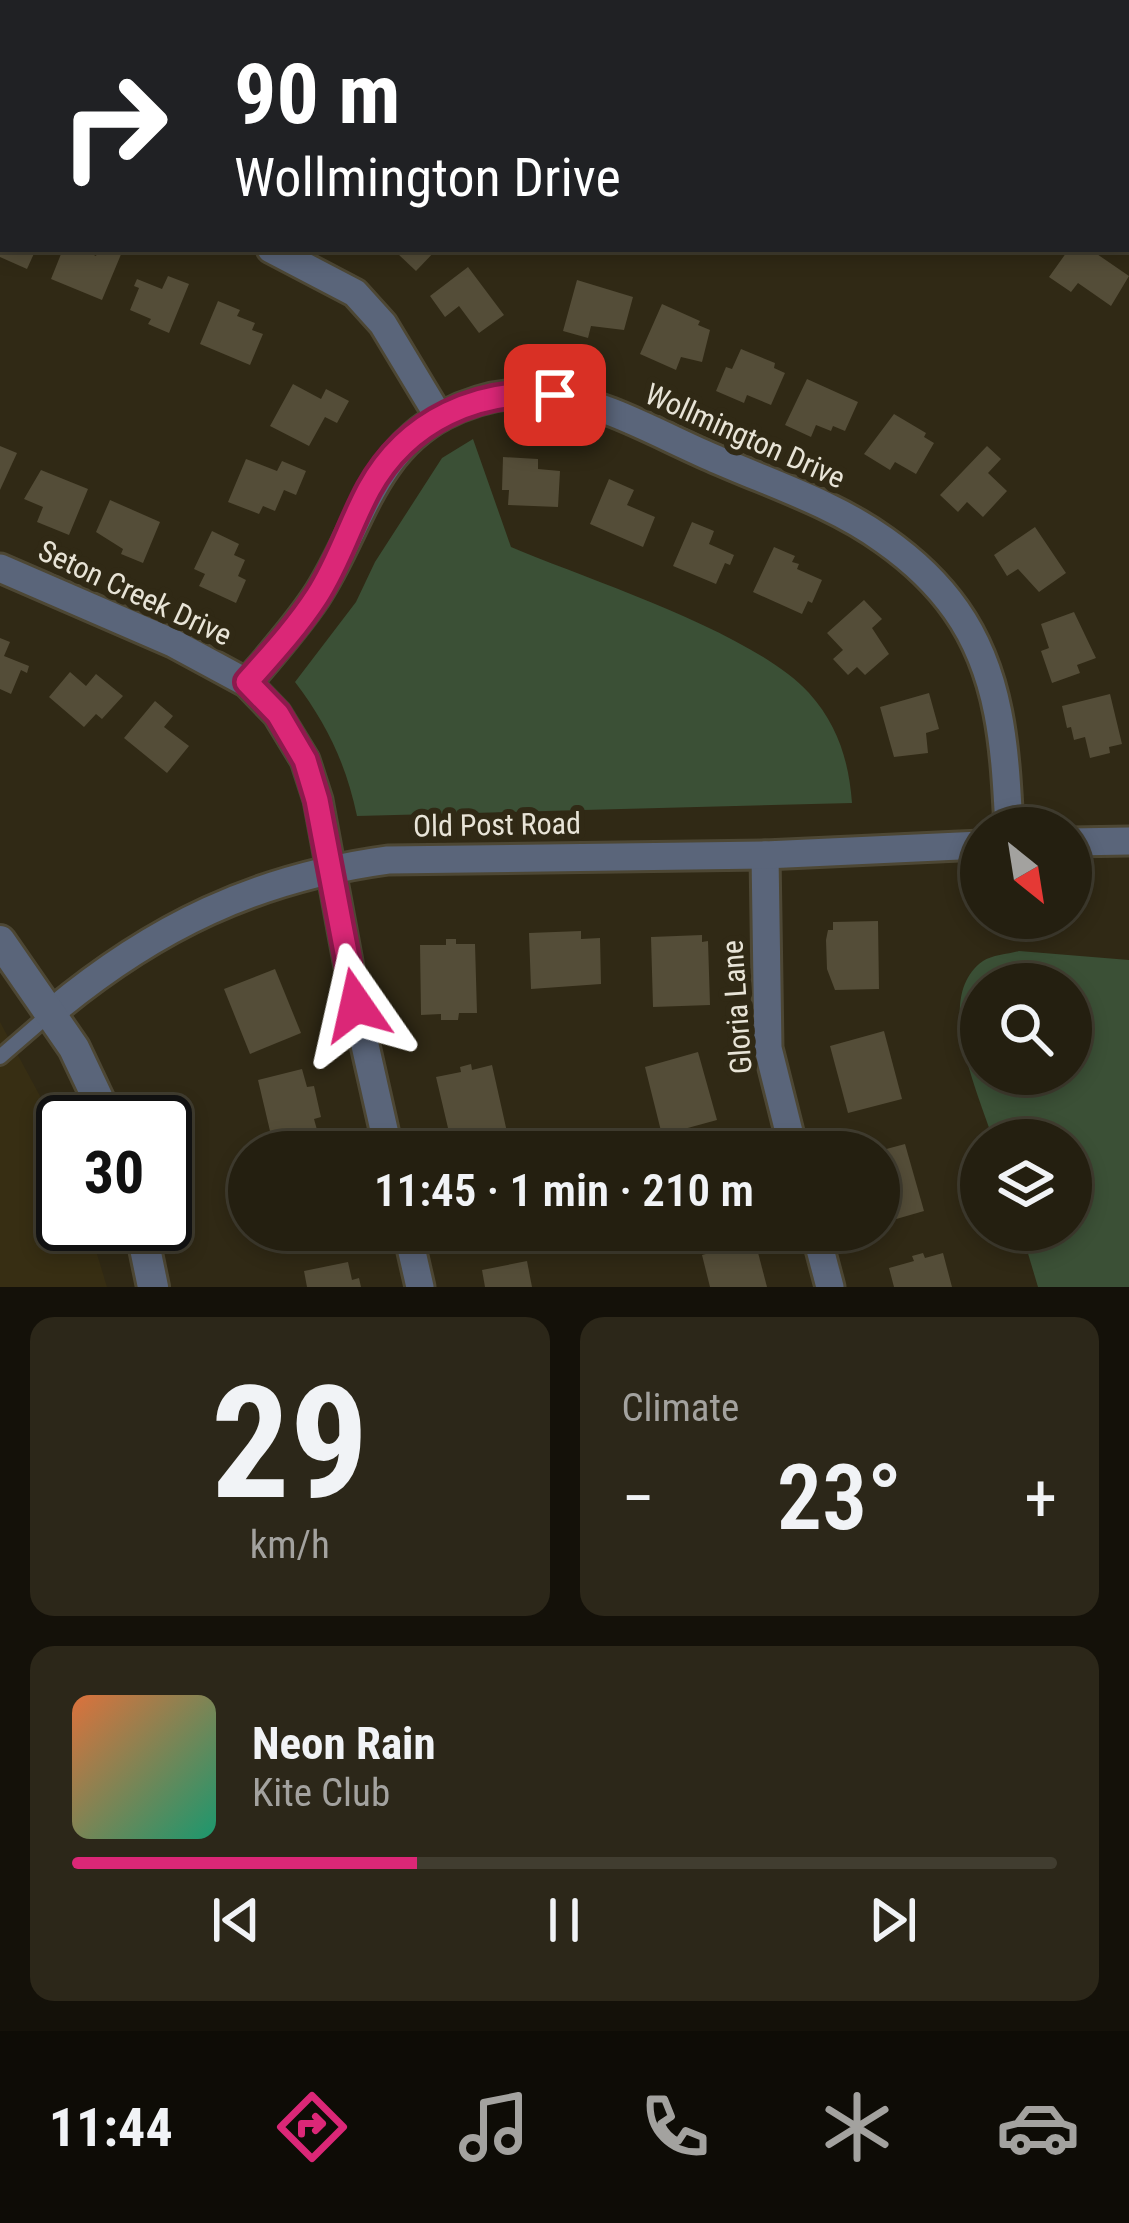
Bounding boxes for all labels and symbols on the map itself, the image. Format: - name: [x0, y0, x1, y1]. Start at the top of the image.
- pin: [504, 344, 606, 446]
- street label: Wollmington Drive: [640, 376, 850, 495]
- street label: Seton Creek Drive: [33, 533, 237, 653]
- street label: Old Post Road: [413, 806, 581, 843]
- north arrow: [960, 807, 1092, 939]
- street label: Gloria Lane: [714, 939, 759, 1075]
- position arrow: [293, 942, 419, 1068]
- speed limit sign: 30: [36, 1095, 192, 1251]

